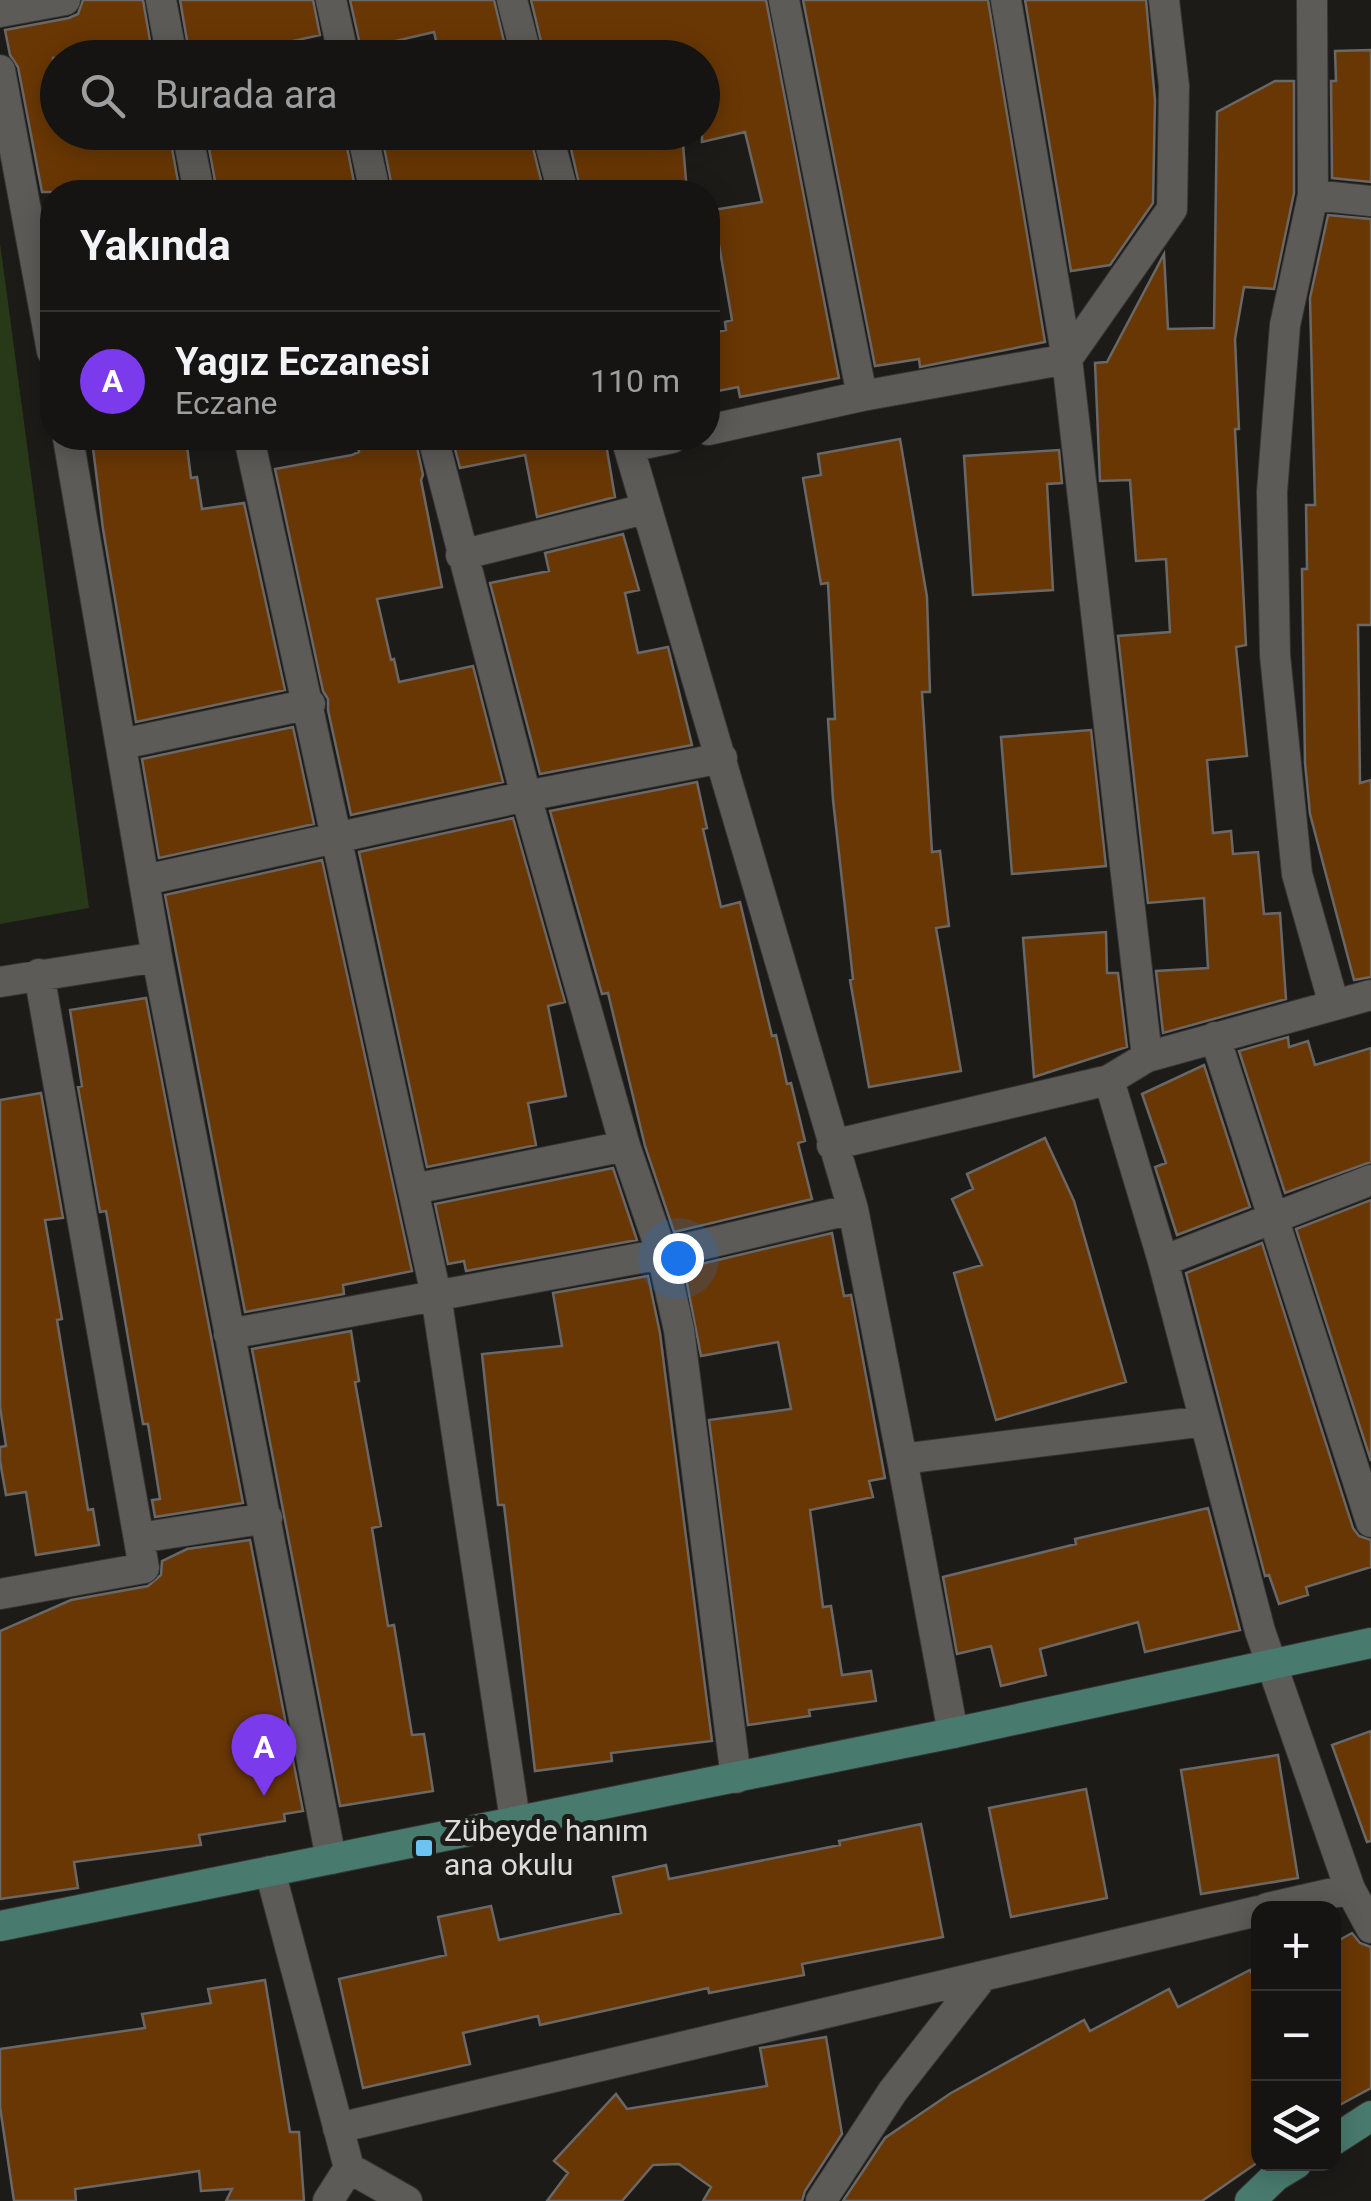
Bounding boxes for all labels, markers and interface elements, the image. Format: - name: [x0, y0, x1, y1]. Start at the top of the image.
- search box: [40, 40, 720, 150]
- icon: search: [75, 68, 130, 123]
- text: Burada ara: [155, 73, 337, 117]
- text: Yakında: [80, 221, 231, 270]
- text: Yagız Eczanesi: [175, 340, 430, 384]
- text: A: [102, 362, 123, 400]
- text: 110 m: [590, 362, 680, 400]
- text: Eczane: [175, 384, 278, 422]
- your location: [653, 1233, 704, 1284]
- pin: A: [232, 1714, 296, 1796]
- place label: Zübeyde hanım ana okulu: [444, 1813, 648, 1882]
- marker: Zübeyde hanım ana okulu: [413, 1837, 435, 1859]
- map controls: [1251, 1901, 1341, 2171]
- button: +: [1251, 1901, 1341, 1991]
- button: −: [1251, 1991, 1341, 2081]
- button: layers: [1251, 2081, 1341, 2171]

